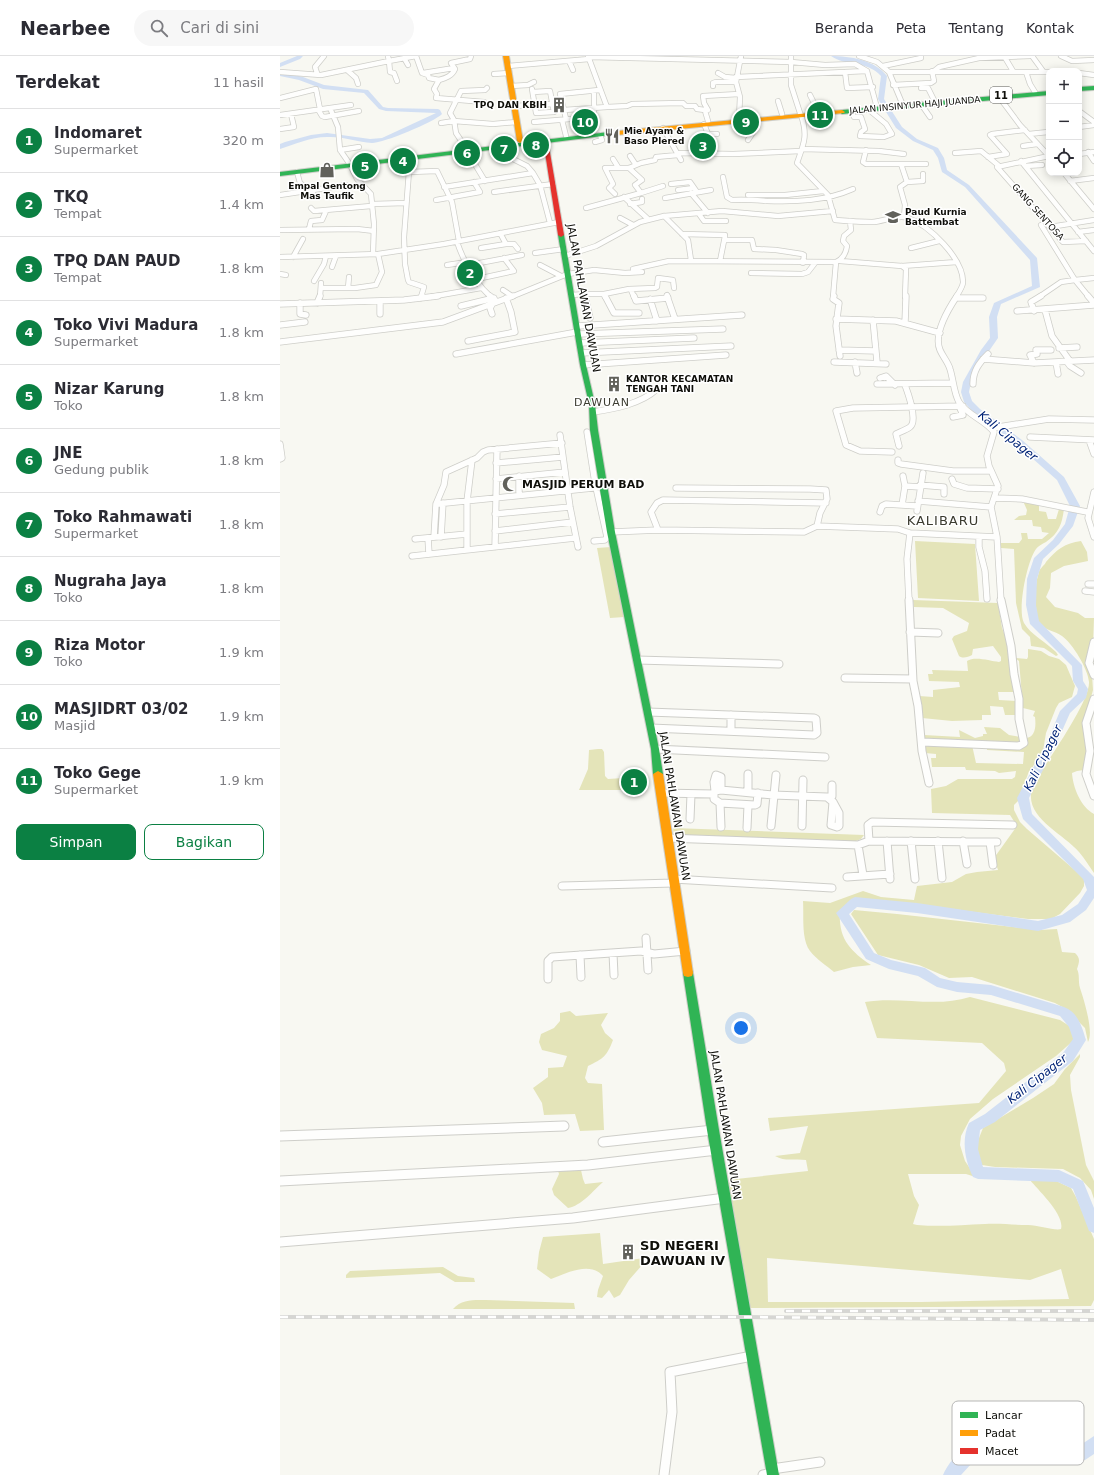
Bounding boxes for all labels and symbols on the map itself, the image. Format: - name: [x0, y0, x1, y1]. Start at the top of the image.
- road number: 11: [990, 87, 1012, 103]
- street label: JALAN INSINYUR HAJI JUANDA: [848, 94, 982, 116]
- building icon: TPQ DAN KBIH: [550, 96, 568, 114]
- place label: TPQ DAN KBIH: [474, 100, 547, 110]
- pin: 11: [807, 100, 833, 130]
- pin: 10: [572, 107, 598, 137]
- pin: 9: [733, 107, 759, 137]
- place label: Mie Ayam & Baso Plered: [624, 126, 684, 146]
- restaurant icon: Mie Ayam & Baso Plered: [603, 127, 621, 145]
- pin: 8: [523, 130, 549, 160]
- pin: 3: [690, 131, 716, 161]
- pin: 7: [491, 134, 517, 164]
- pin: 6: [454, 138, 480, 168]
- pin: 4: [390, 146, 416, 176]
- pin: 5: [352, 151, 378, 181]
- shop icon: Empal Gentong Mas Taufik: [318, 161, 336, 179]
- place label: Empal Gentong Mas Taufik: [288, 181, 366, 201]
- street label: GANG SENTOSA: [1010, 182, 1067, 243]
- place label: Paud Kurnia Battembat: [905, 207, 967, 227]
- school or university icon: Paud Kurnia Battembat: [884, 208, 902, 226]
- street label: JALAN PAHLAWAN DAWUAN: [564, 222, 603, 373]
- pin: 2: [457, 258, 483, 288]
- place label: KANTOR KECAMATAN TENGAH TANI: [626, 374, 733, 394]
- building icon: KANTOR KECAMATAN TENGAH TANI: [605, 375, 623, 393]
- district label: DAWUAN: [574, 396, 630, 409]
- water label: Kali Cipager: [976, 408, 1041, 465]
- mosque icon: MASJID PERUM BAD: [501, 475, 519, 493]
- place label: MASJID PERUM BAD: [522, 478, 644, 491]
- district label: KALIBARU: [907, 513, 979, 528]
- water label: Kali Cipager: [1021, 722, 1066, 793]
- street label: JALAN PAHLAWAN DAWUAN: [656, 730, 693, 881]
- pin: 1: [621, 767, 647, 797]
- your location: [731, 1018, 751, 1038]
- street label: JALAN PAHLAWAN DAWUAN: [707, 1049, 744, 1200]
- water label: Kali Cipager: [1004, 1051, 1070, 1107]
- place label: SD NEGERI DAWUAN IV: [640, 1238, 725, 1268]
- building icon: SD NEGERI DAWUAN IV: [619, 1243, 637, 1261]
- legend: [952, 1401, 1084, 1465]
- text: Lancar: [985, 1409, 1023, 1422]
- text: Padat: [985, 1427, 1017, 1440]
- text: Macet: [985, 1445, 1019, 1458]

